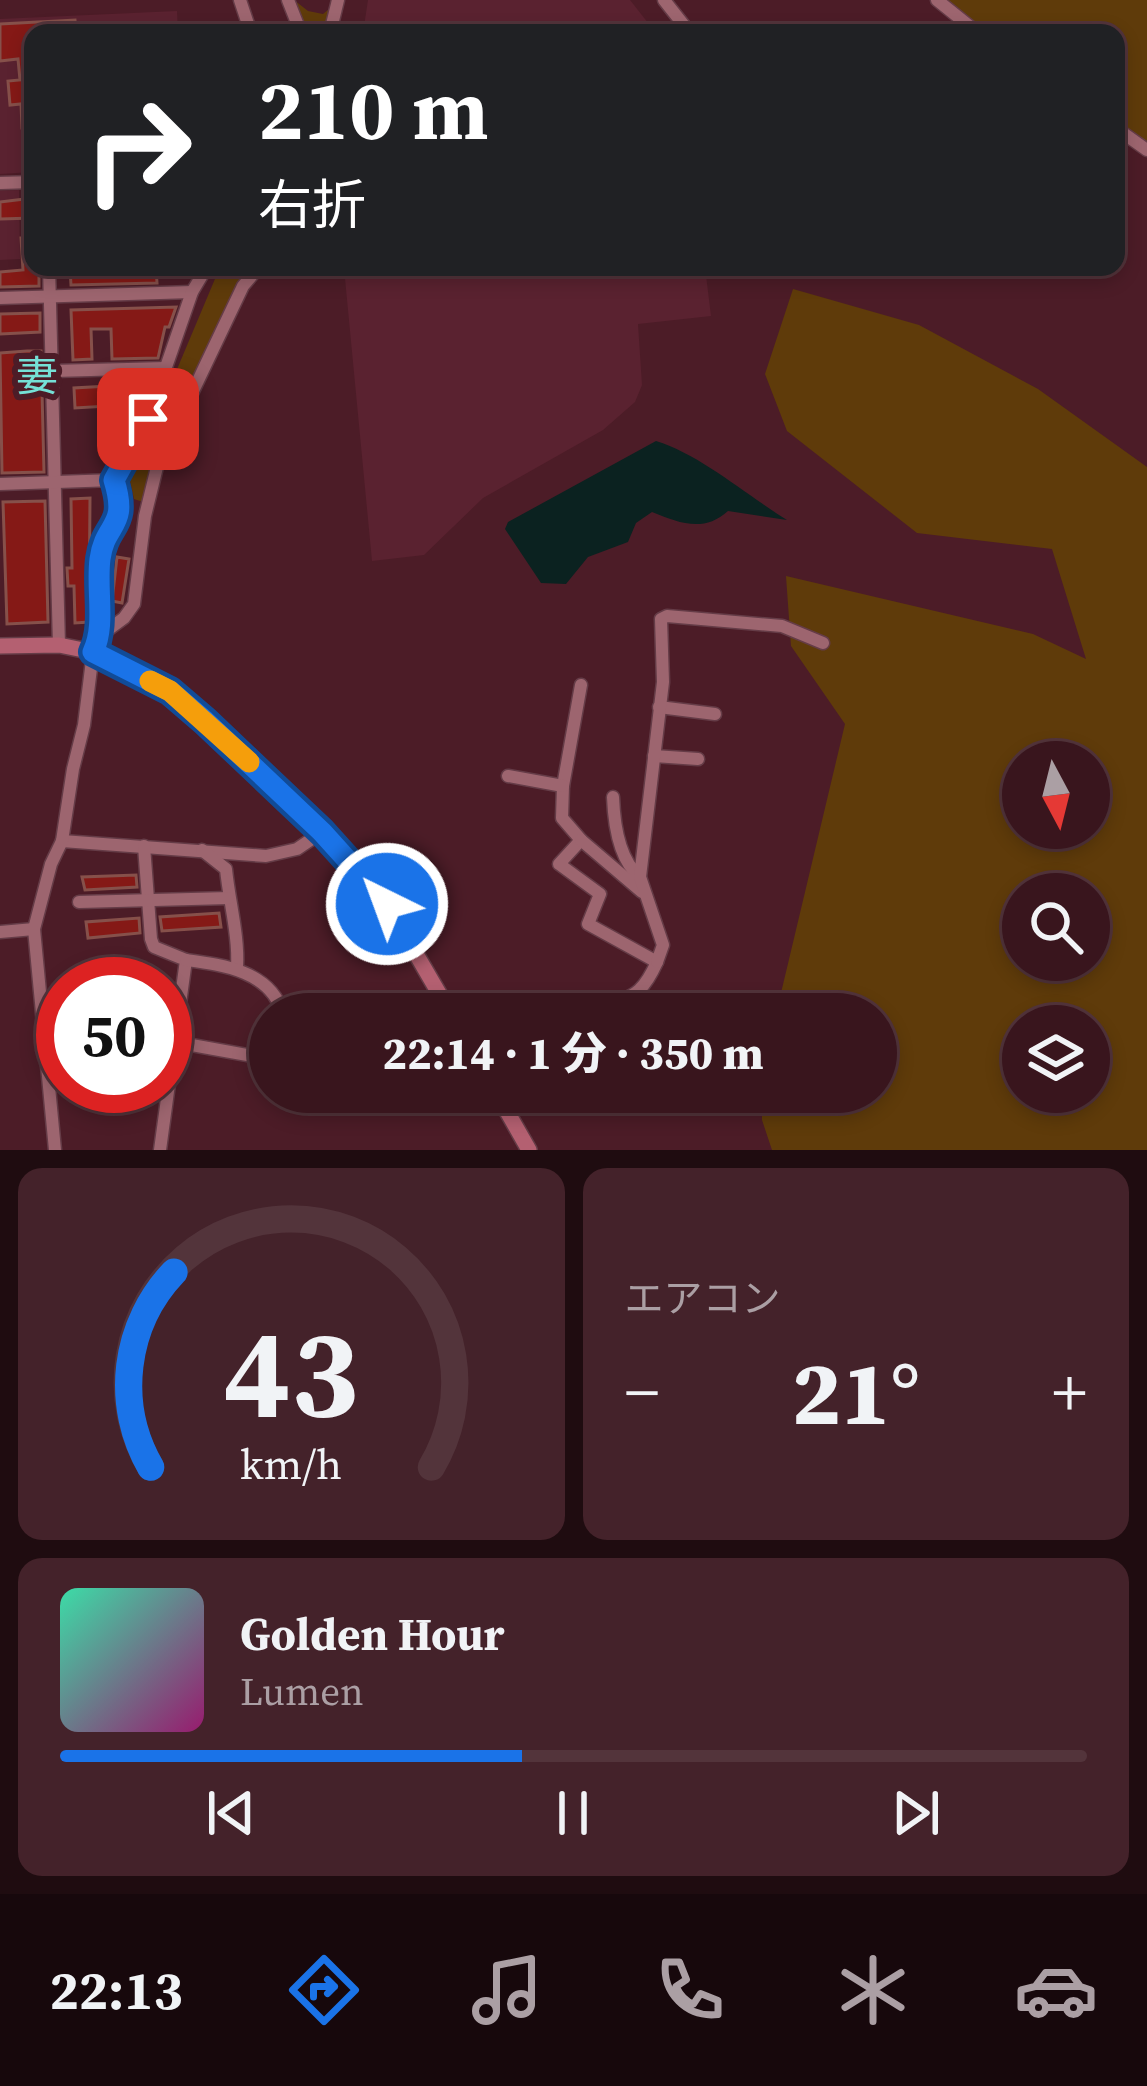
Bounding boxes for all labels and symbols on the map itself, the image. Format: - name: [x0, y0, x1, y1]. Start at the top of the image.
- district label: 妻: [16, 347, 58, 405]
- pin: [97, 368, 199, 470]
- north arrow: [1002, 741, 1110, 849]
- position arrow: [324, 841, 450, 967]
- speed limit sign: 50: [36, 957, 192, 1113]

